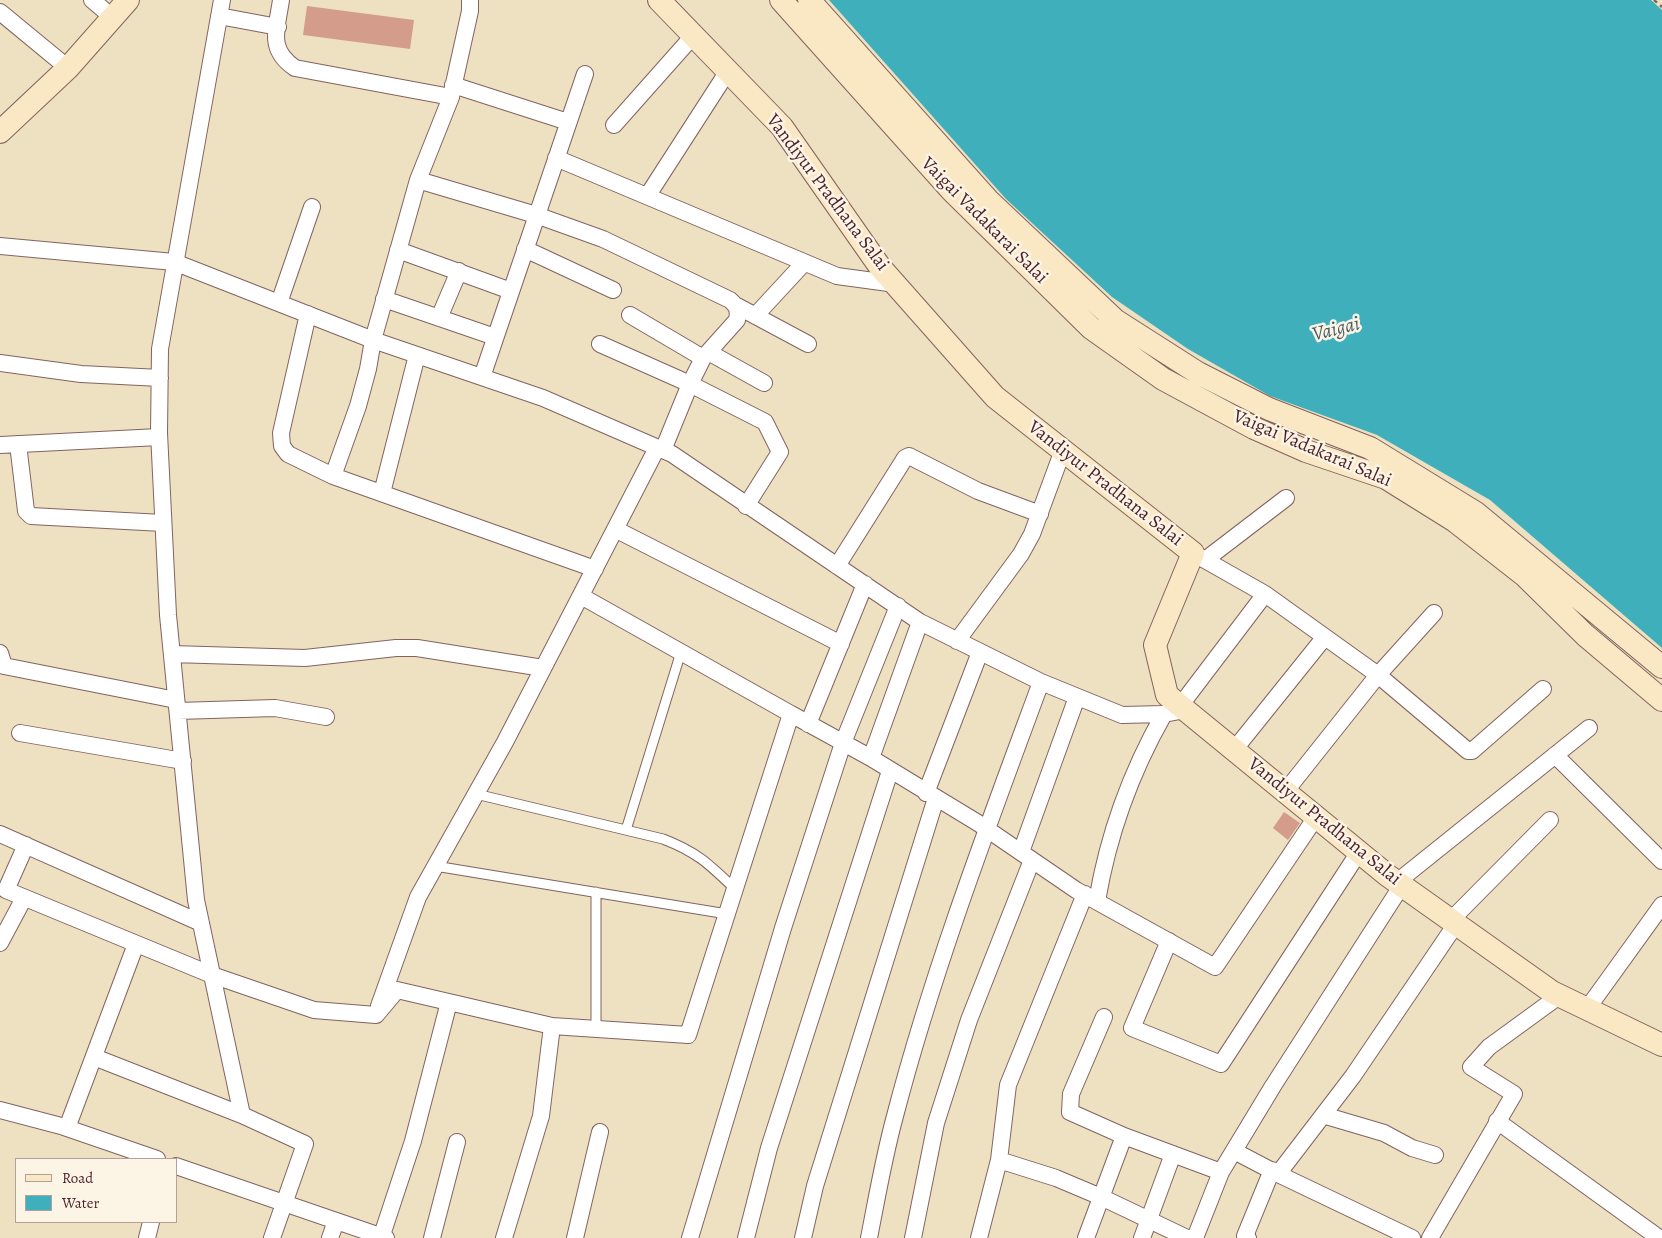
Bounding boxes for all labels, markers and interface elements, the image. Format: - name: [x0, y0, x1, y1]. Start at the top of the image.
- street label: Vandiyur Pradhana Salai: [761, 110, 893, 276]
- street label: Vaigai Vadakarai Salai: [916, 153, 1052, 289]
- water label: Vaigai: [1310, 313, 1362, 347]
- street label: Vaigai Vadakarai Salai: [1229, 405, 1395, 493]
- street label: Vandiyur Pradhana Salai: [1023, 416, 1187, 552]
- street label: Vandiyur Pradhana Salai: [1243, 753, 1405, 891]
- legend: [15, 1158, 178, 1223]
- text: Road: [62, 1168, 93, 1188]
- text: Water: [62, 1193, 99, 1213]

